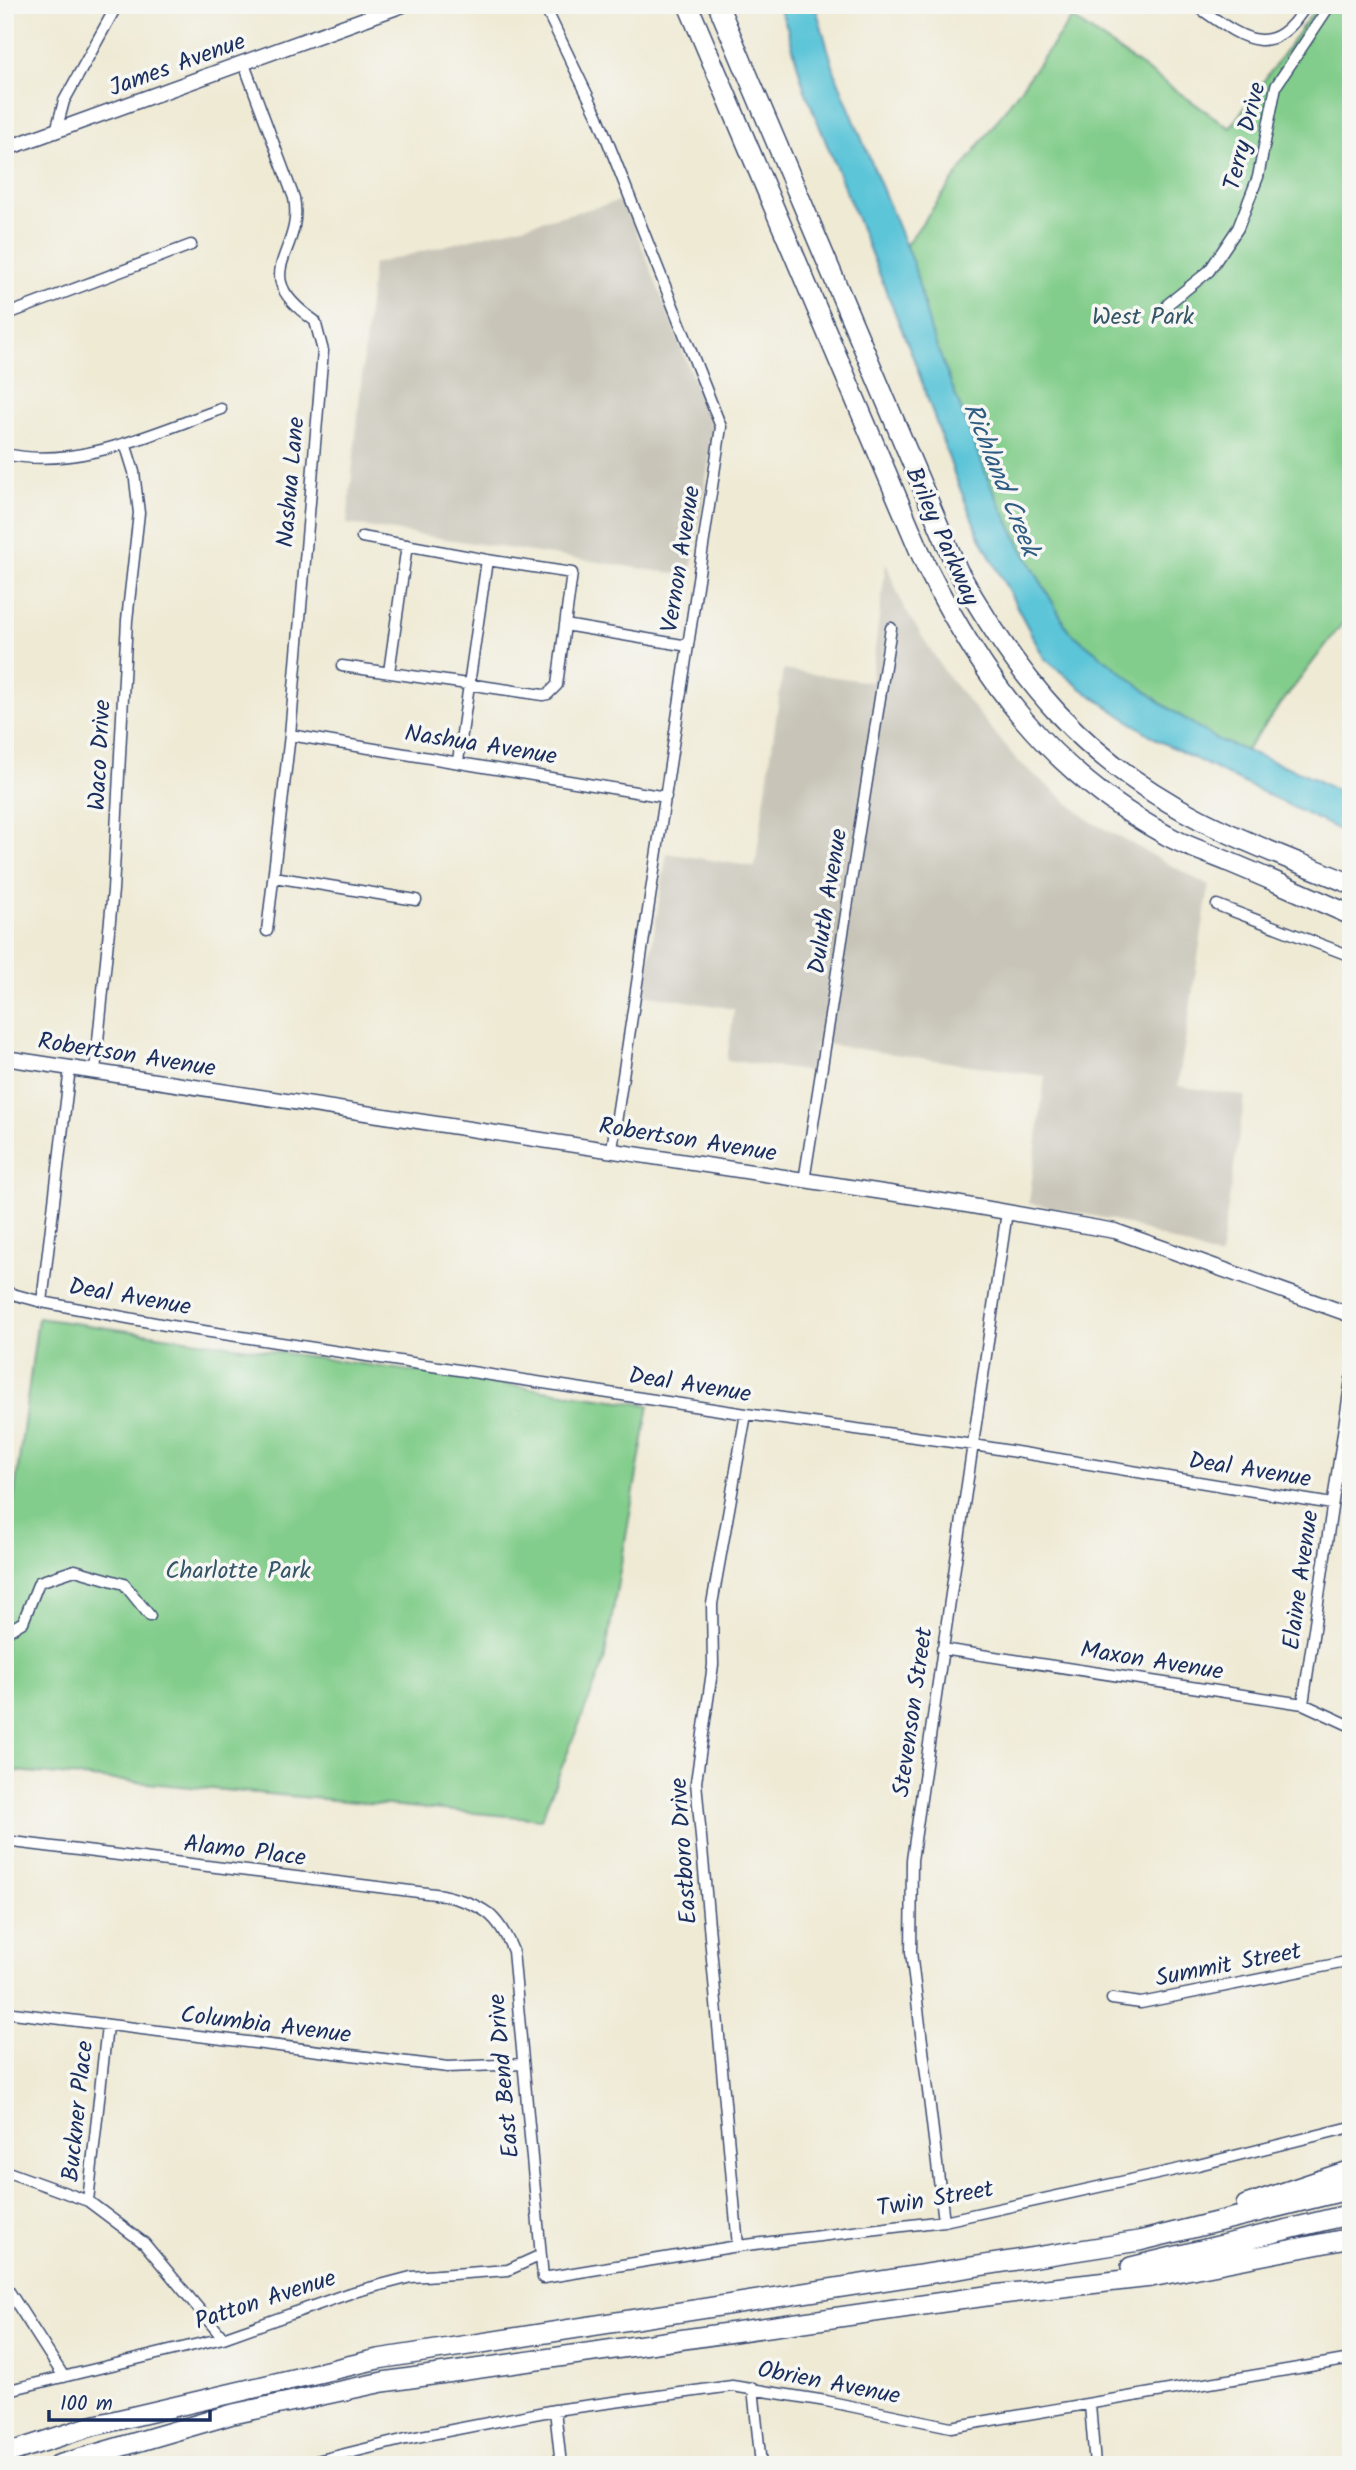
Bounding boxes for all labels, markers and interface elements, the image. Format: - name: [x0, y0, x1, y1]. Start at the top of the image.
- street label: James Avenue: [104, 23, 252, 108]
- street label: Terry Drive: [1213, 78, 1278, 195]
- park label: West Park: [1092, 298, 1195, 337]
- water label: Richland Creek: [950, 397, 1051, 566]
- street label: Nashua Lane: [266, 415, 317, 549]
- street label: Briley Parkway: [894, 461, 990, 613]
- street label: Vernon Avenue: [651, 483, 712, 635]
- street label: Waco Drive: [78, 698, 123, 812]
- street label: Nashua Avenue: [402, 714, 560, 777]
- street label: Duluth Avenue: [798, 825, 859, 977]
- street label: Robertson Avenue: [35, 1022, 219, 1089]
- street label: Robertson Avenue: [596, 1107, 780, 1174]
- street label: Deal Avenue: [65, 1268, 194, 1327]
- street label: Deal Avenue: [626, 1357, 754, 1414]
- street label: Deal Avenue: [1186, 1442, 1314, 1499]
- street label: Elaine Avenue: [1272, 1508, 1331, 1653]
- park label: Charlotte Park: [165, 1552, 312, 1591]
- street label: Stevenson Street: [882, 1624, 945, 1800]
- street label: Maxon Avenue: [1077, 1631, 1226, 1692]
- street label: Eastboro Drive: [660, 1776, 709, 1925]
- street label: Alamo Place: [181, 1825, 308, 1878]
- street label: Summit Street: [1152, 1932, 1305, 1999]
- street label: East Bend Drive: [478, 1992, 531, 2160]
- street label: Columbia Avenue: [178, 1996, 354, 2055]
- street label: Buckner Place: [52, 2039, 105, 2184]
- street label: Twin Street: [874, 2170, 997, 2229]
- street label: Patton Avenue: [190, 2259, 341, 2342]
- street label: Obrien Avenue: [754, 2351, 904, 2416]
- scale bar: [49, 2379, 210, 2423]
- text: 100 m: [60, 2388, 113, 2421]

